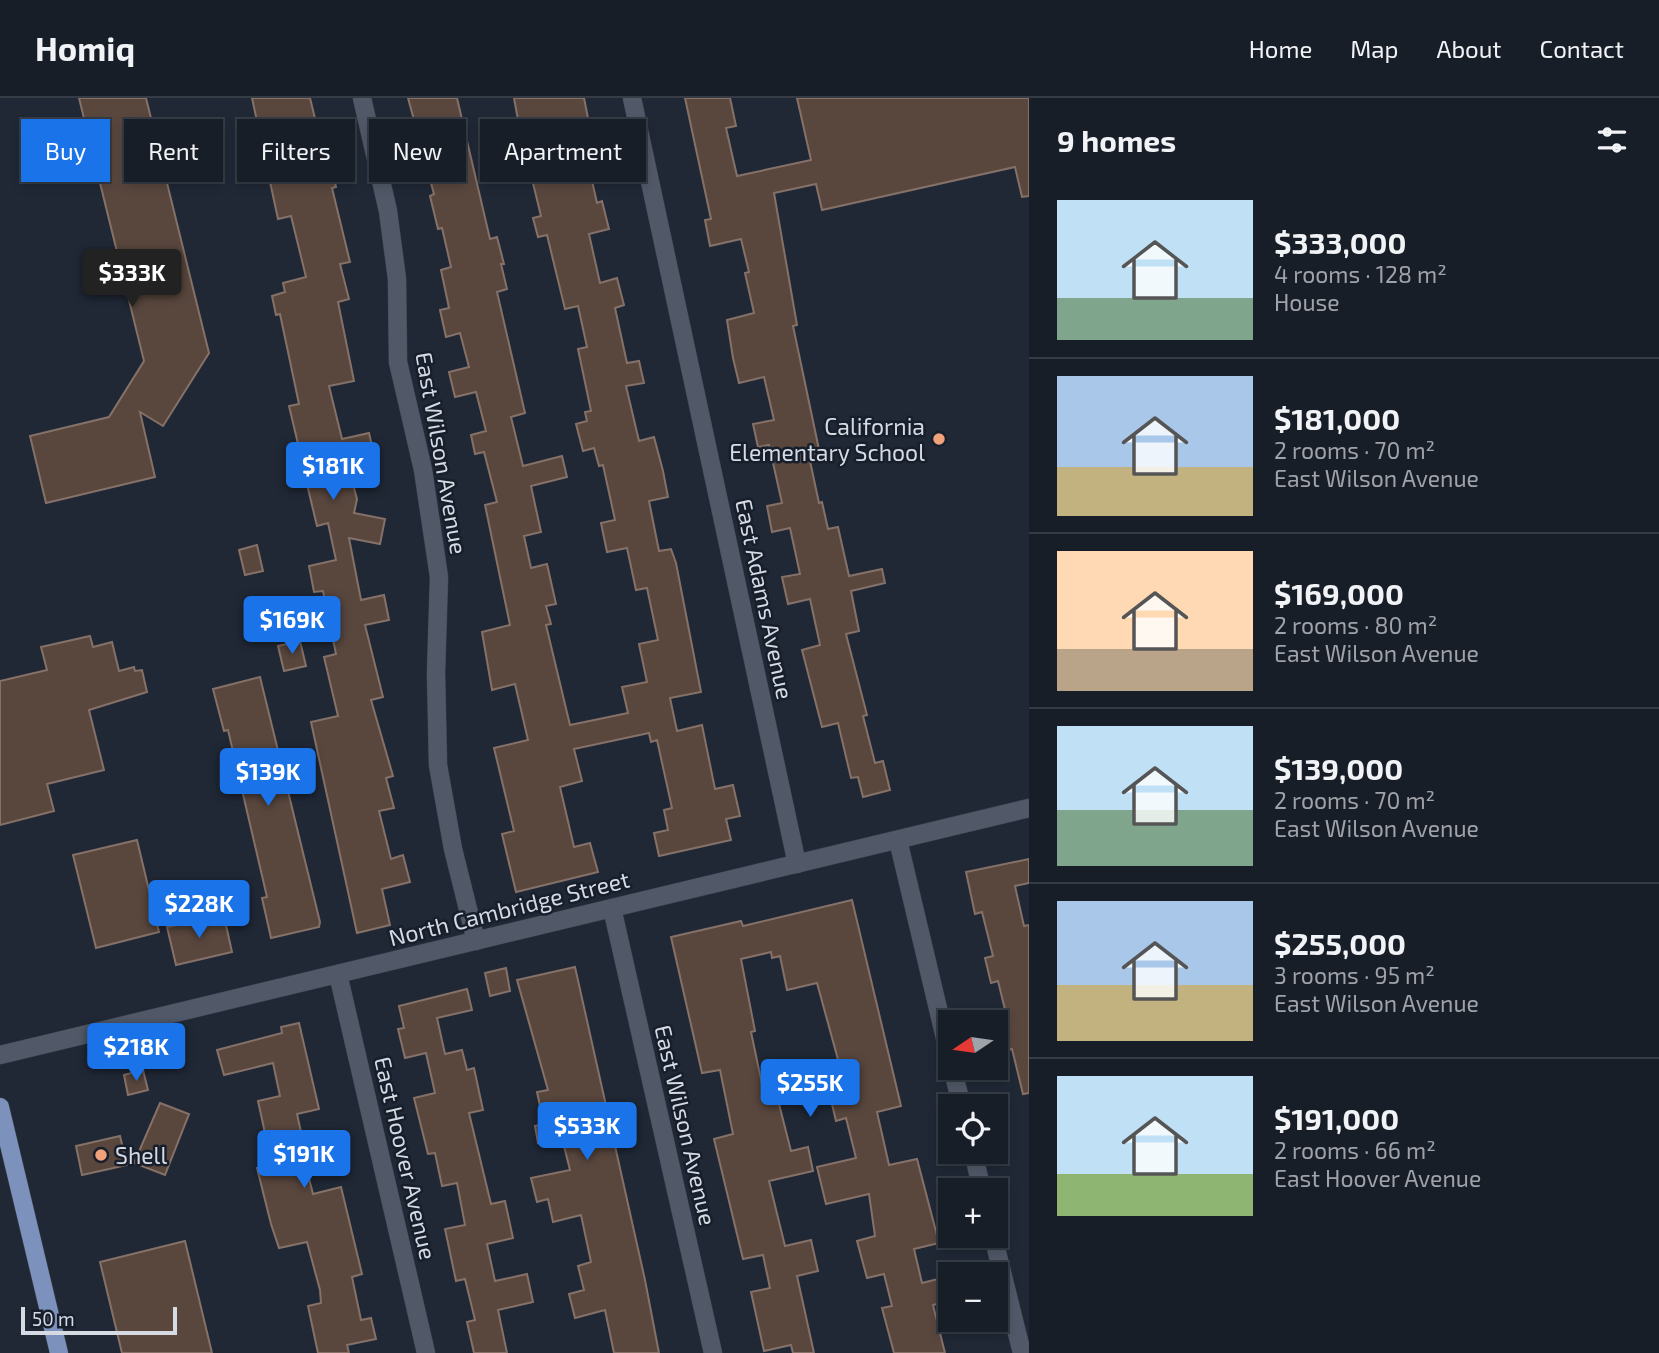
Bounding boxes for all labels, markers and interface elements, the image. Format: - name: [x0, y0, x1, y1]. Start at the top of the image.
- text: Homiq: [35, 28, 135, 68]
- text: Home: [1249, 34, 1312, 63]
- text: Map: [1350, 34, 1398, 63]
- text: About: [1436, 34, 1502, 63]
- text: Contact: [1540, 34, 1624, 63]
- chip: Buy: [21, 119, 110, 182]
- chip: Rent: [124, 119, 223, 182]
- chip: Filters: [237, 119, 355, 182]
- chip: New: [369, 119, 466, 182]
- chip: Apartment: [480, 119, 646, 182]
- icon: filters: [1593, 121, 1631, 159]
- text: 9 homes: [1057, 122, 1176, 158]
- text: $333,000: [1274, 224, 1406, 260]
- icon: home: [1113, 228, 1197, 312]
- pin: $333K: [83, 250, 181, 309]
- text: $333K: [98, 258, 166, 286]
- text: 4 rooms · 128 m²: [1274, 260, 1447, 288]
- text: House: [1274, 288, 1340, 316]
- street label: East Wilson Avenue: [410, 350, 474, 556]
- text: $181,000: [1274, 400, 1400, 436]
- icon: home: [1113, 404, 1197, 488]
- place label: California Elementary School: [729, 412, 925, 466]
- marker: California Elementary School: [931, 431, 947, 447]
- text: 2 rooms · 70 m²: [1274, 436, 1435, 464]
- pin: $181K: [284, 442, 382, 502]
- text: $181K: [302, 451, 364, 479]
- text: East Wilson Avenue: [1274, 464, 1479, 492]
- street label: East Adams Avenue: [730, 496, 800, 702]
- text: $169,000: [1274, 575, 1404, 611]
- icon: home: [1113, 579, 1197, 663]
- pin: $169K: [243, 596, 341, 656]
- text: $169K: [260, 605, 325, 633]
- text: 2 rooms · 80 m²: [1274, 611, 1437, 639]
- text: East Wilson Avenue: [1274, 639, 1479, 667]
- pin: $139K: [219, 748, 317, 808]
- text: $139,000: [1274, 750, 1403, 786]
- icon: home: [1113, 754, 1197, 838]
- text: $139K: [236, 757, 300, 785]
- text: 2 rooms · 70 m²: [1274, 786, 1435, 814]
- text: East Wilson Avenue: [1274, 814, 1479, 842]
- street label: North Cambridge Street: [386, 864, 632, 951]
- pin: $228K: [150, 880, 248, 940]
- text: $228K: [165, 889, 233, 917]
- text: $255,000: [1274, 925, 1406, 961]
- icon: home: [1113, 929, 1197, 1013]
- text: 3 rooms · 95 m²: [1274, 961, 1435, 989]
- text: East Wilson Avenue: [1274, 989, 1479, 1017]
- north arrow: [938, 1010, 1008, 1080]
- map controls: [938, 1010, 1008, 1332]
- street label: East Wilson Avenue: [649, 1022, 723, 1228]
- pin: $218K: [87, 1024, 185, 1083]
- text: $218K: [103, 1032, 169, 1060]
- street label: East Hoover Avenue: [369, 1054, 443, 1262]
- pin: $255K: [761, 1060, 859, 1119]
- text: $255K: [777, 1068, 843, 1096]
- button: locate: [938, 1094, 1008, 1164]
- text: $191,000: [1274, 1100, 1399, 1136]
- pin: $533K: [538, 1102, 636, 1162]
- icon: home: [1113, 1104, 1197, 1188]
- text: $533K: [554, 1111, 620, 1139]
- pin: $191K: [255, 1130, 353, 1190]
- text: 2 rooms · 66 m²: [1274, 1136, 1436, 1164]
- text: $191K: [273, 1139, 335, 1167]
- place label: Shell: [115, 1141, 167, 1169]
- marker: Shell: [93, 1147, 109, 1163]
- text: East Hoover Avenue: [1274, 1164, 1481, 1192]
- button: +: [938, 1178, 1008, 1248]
- button: −: [938, 1262, 1008, 1332]
- scale bar: [21, 1304, 177, 1336]
- text: 50 m: [32, 1307, 75, 1330]

